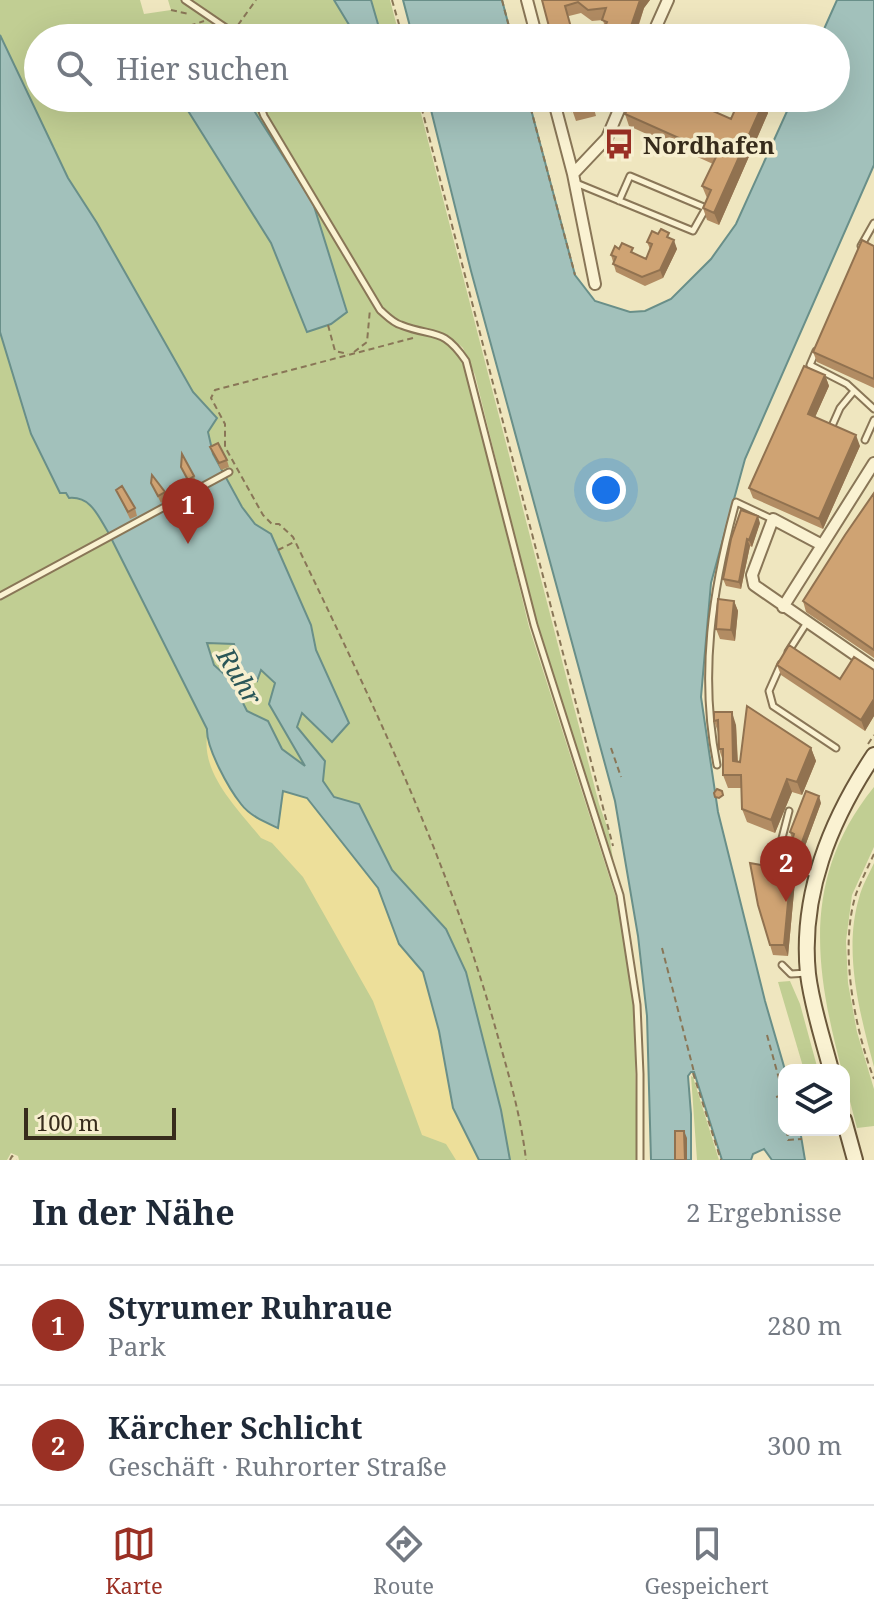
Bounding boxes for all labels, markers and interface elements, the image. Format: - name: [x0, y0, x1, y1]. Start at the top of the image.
- search box: [24, 24, 850, 112]
- icon: search: [52, 46, 96, 90]
- text: Hier suchen: [116, 48, 289, 89]
- bus stop icon: Nordhafen: [602, 127, 636, 161]
- place label: Nordhafen: [643, 128, 775, 161]
- your location: [586, 470, 626, 510]
- pin: 1: [162, 478, 214, 544]
- water label: Ruhr: [208, 640, 271, 712]
- pin: 2: [760, 836, 812, 902]
- map controls: [778, 1064, 850, 1136]
- button: layers: [778, 1064, 850, 1136]
- scale bar: [24, 1104, 176, 1140]
- text: 100 m: [36, 1107, 99, 1137]
- text: In der Nähe: [32, 1189, 235, 1235]
- text: 2 Ergebnisse: [686, 1194, 842, 1230]
- text: Styrumer Ruhraue: [108, 1287, 392, 1328]
- text: 1: [51, 1307, 65, 1343]
- text: 280 m: [767, 1307, 842, 1343]
- text: Park: [108, 1328, 166, 1364]
- text: Kärcher Schlicht: [108, 1407, 362, 1448]
- text: 2: [51, 1427, 65, 1463]
- text: 300 m: [767, 1427, 842, 1463]
- text: Geschäft · Ruhrorter Straße: [108, 1448, 447, 1484]
- tab: Karte: [105, 1522, 163, 1600]
- tab: Route: [373, 1522, 434, 1600]
- tab: Gespeichert: [644, 1522, 769, 1600]

